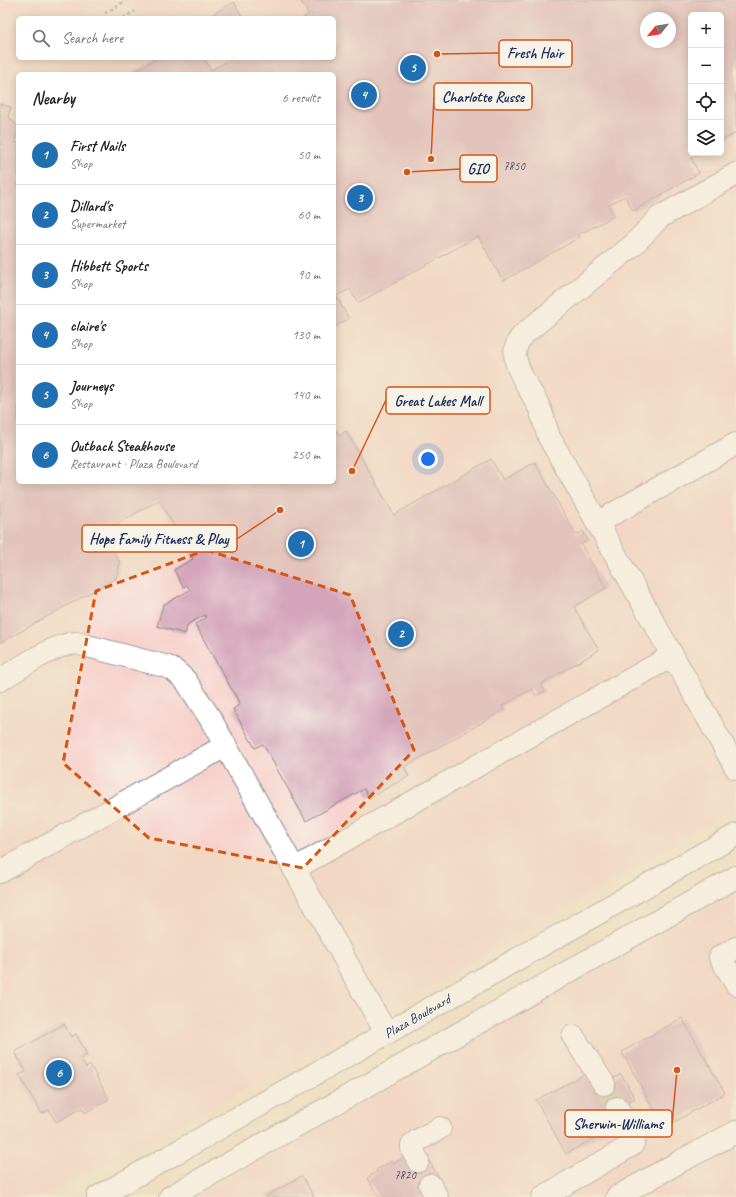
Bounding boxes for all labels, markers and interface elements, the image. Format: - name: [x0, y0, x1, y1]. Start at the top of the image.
- north arrow: [640, 12, 676, 48]
- map controls: [688, 12, 724, 156]
- button: +: [688, 12, 724, 48]
- search box: [16, 16, 336, 60]
- icon: search: [30, 27, 52, 49]
- text: Search here: [62, 29, 123, 48]
- callout: Fresh Hair: [499, 40, 572, 67]
- text: Fresh Hair: [507, 44, 565, 63]
- button: −: [688, 48, 724, 84]
- pin: 5: [400, 53, 426, 83]
- pin: 4: [351, 80, 377, 110]
- callout: Charlotte Russe: [434, 83, 532, 110]
- button: locate: [688, 84, 724, 120]
- text: Nearby: [32, 88, 75, 109]
- text: Charlotte Russe: [442, 88, 525, 107]
- text: 6 results: [282, 90, 320, 106]
- button: layers: [688, 120, 724, 156]
- text: First Nails: [70, 137, 125, 156]
- text: 1: [42, 147, 48, 163]
- text: 50 m: [298, 147, 320, 163]
- callout: GIO: [460, 155, 497, 182]
- text: Shop: [70, 156, 92, 172]
- house number: 7850: [503, 158, 526, 174]
- text: GIO: [468, 160, 491, 179]
- pin: 3: [347, 183, 373, 213]
- text: Dillard's: [70, 197, 112, 216]
- text: 2: [42, 207, 48, 223]
- text: 60 m: [298, 207, 320, 223]
- text: Supermarket: [70, 216, 125, 232]
- text: Hibbett Sports: [70, 257, 148, 276]
- text: 3: [42, 267, 48, 283]
- text: 90 m: [298, 267, 320, 283]
- text: Shop: [70, 276, 92, 292]
- text: claire's: [70, 317, 105, 336]
- text: 4: [42, 327, 48, 343]
- text: 130 m: [292, 327, 320, 343]
- text: Shop: [70, 336, 92, 352]
- text: Journeys: [70, 377, 113, 396]
- text: 5: [42, 387, 48, 403]
- text: 140 m: [292, 387, 320, 403]
- callout: Great Lakes Mall: [386, 387, 490, 414]
- text: Great Lakes Mall: [394, 392, 485, 411]
- text: Shop: [70, 396, 92, 412]
- text: Outback Steakhouse: [70, 437, 174, 456]
- text: 6: [42, 447, 48, 463]
- text: 250 m: [292, 447, 320, 463]
- your location: [418, 449, 438, 469]
- text: Restaurant · Plaza Boulevard: [70, 456, 197, 472]
- callout: Hope Family Fitness & Play: [82, 525, 237, 552]
- pin: 1: [288, 529, 314, 559]
- text: Hope Family Fitness & Play: [89, 530, 231, 549]
- pin: 2: [388, 619, 414, 649]
- street label: Plaza Boulevard: [381, 989, 456, 1042]
- pin: 6: [46, 1058, 72, 1088]
- callout: Sherwin-Williams: [565, 1110, 672, 1137]
- text: Sherwin-Williams: [573, 1115, 665, 1134]
- house number: 7820: [394, 1167, 417, 1183]

